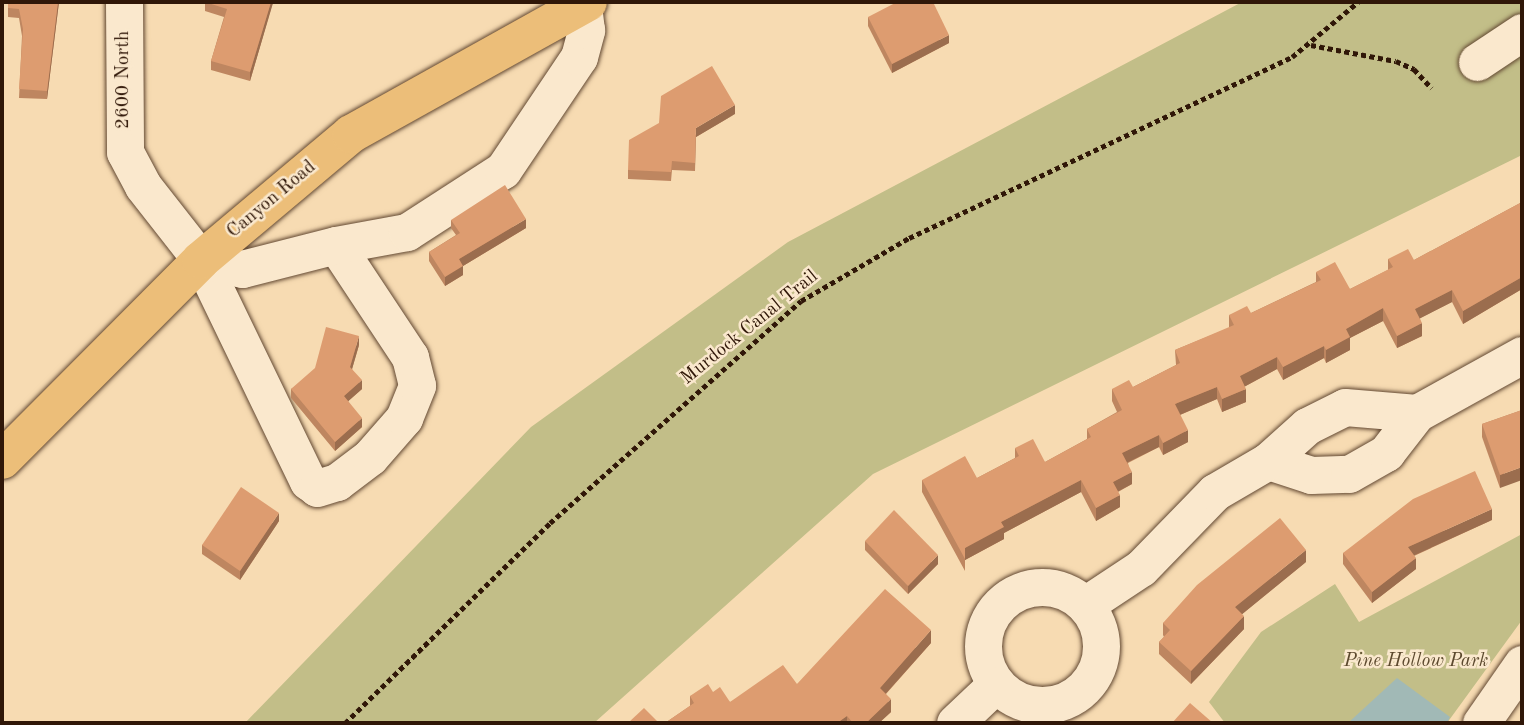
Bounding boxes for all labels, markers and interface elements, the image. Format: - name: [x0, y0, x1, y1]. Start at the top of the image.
- street label: 2600 North: [113, 31, 135, 129]
- street label: Canyon Road: [223, 156, 321, 244]
- street label: Murdock Canal Trail: [677, 266, 823, 390]
- park label: Pine Hollow Park: [1344, 651, 1488, 673]

